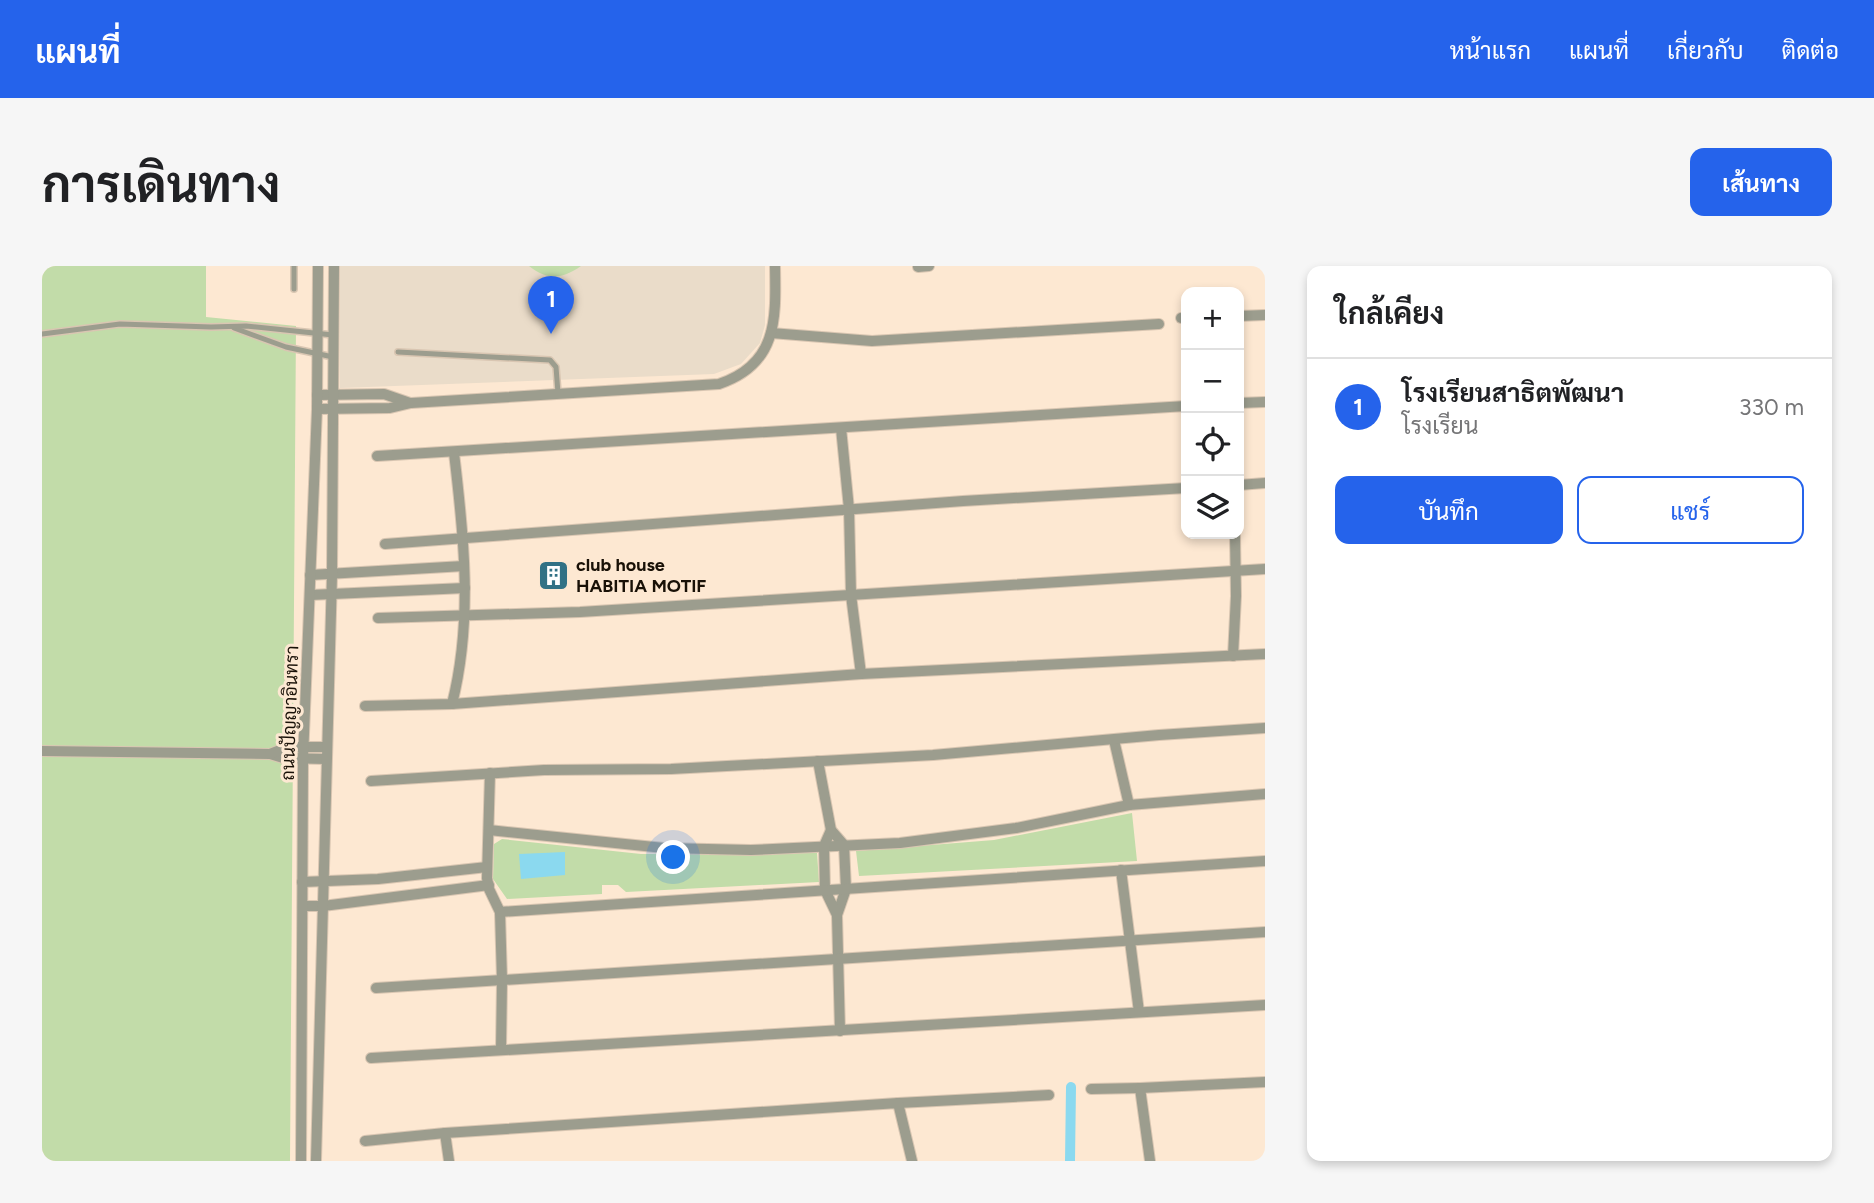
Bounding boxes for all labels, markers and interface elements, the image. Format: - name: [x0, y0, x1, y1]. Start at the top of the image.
- text: แผนที่: [35, 32, 121, 71]
- text: หน้าแรก: [1450, 36, 1531, 65]
- text: แผนที่: [1569, 36, 1629, 65]
- text: เกี่ยวกับ: [1667, 36, 1744, 65]
- text: ติดต่อ: [1782, 36, 1839, 65]
- button: เส้นทาง: [1690, 148, 1832, 216]
- text: การเดินทาง: [42, 155, 280, 214]
- pin: 1: [528, 276, 574, 334]
- map controls: [1181, 287, 1244, 539]
- button: +: [1181, 287, 1244, 350]
- text: ใกล้เคียง: [1335, 295, 1444, 332]
- button: −: [1181, 350, 1244, 413]
- text: โรงเรียนสาธิตพัฒนา: [1402, 377, 1624, 409]
- text: 1: [1353, 393, 1363, 421]
- text: 330 m: [1739, 393, 1804, 421]
- text: โรงเรียน: [1402, 412, 1478, 440]
- button: locate: [1181, 413, 1244, 476]
- button: layers: [1181, 476, 1244, 539]
- button: บันทึก: [1335, 476, 1563, 544]
- button: แชร์: [1577, 476, 1804, 544]
- place label: club house HABITIA MOTIF: [576, 554, 706, 597]
- building icon: club house HABITIA MOTIF: [536, 558, 570, 592]
- street label: ถนนปัญญาอินทรา: [277, 645, 303, 781]
- your location: [656, 840, 690, 874]

